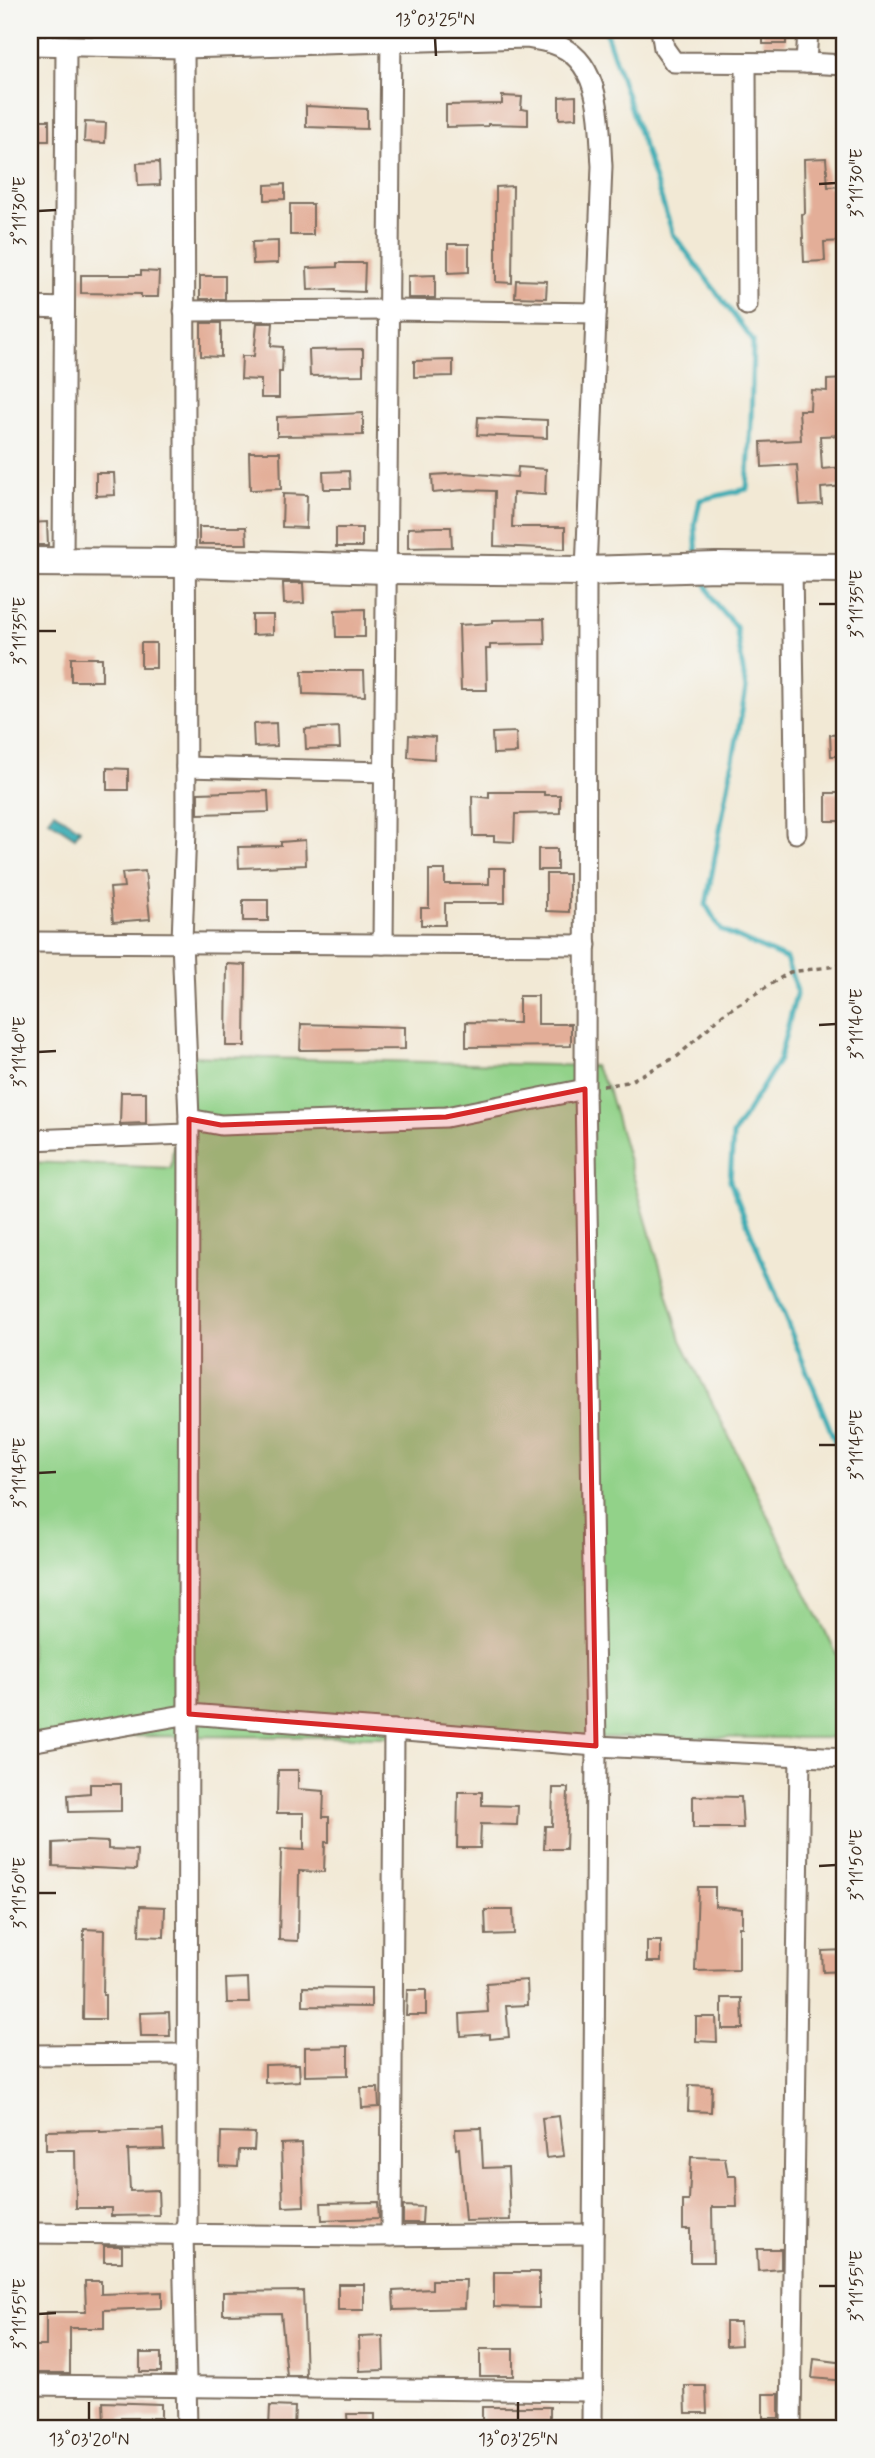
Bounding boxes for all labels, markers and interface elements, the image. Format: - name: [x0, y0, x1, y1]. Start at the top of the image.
- text: 13°03'25"N: [395, 8, 475, 32]
- text: 3°11'30"E: [845, 148, 869, 218]
- text: 3°11'30"E: [8, 176, 32, 246]
- text: 3°11'35"E: [845, 570, 869, 638]
- text: 3°11'35"E: [8, 597, 32, 665]
- text: 3°11'40"E: [845, 988, 869, 1060]
- text: 3°11'40"E: [8, 1016, 32, 1088]
- text: 3°11'45"E: [845, 1410, 869, 1480]
- text: 3°11'45"E: [8, 1438, 32, 1508]
- text: 3°11'50"E: [845, 1829, 869, 1901]
- text: 3°11'50"E: [8, 1857, 32, 1929]
- text: 3°11'55"E: [845, 2250, 869, 2322]
- text: 3°11'55"E: [8, 2278, 32, 2350]
- text: 13°03'20"N: [49, 2428, 129, 2452]
- text: 13°03'25"N: [478, 2428, 558, 2452]

